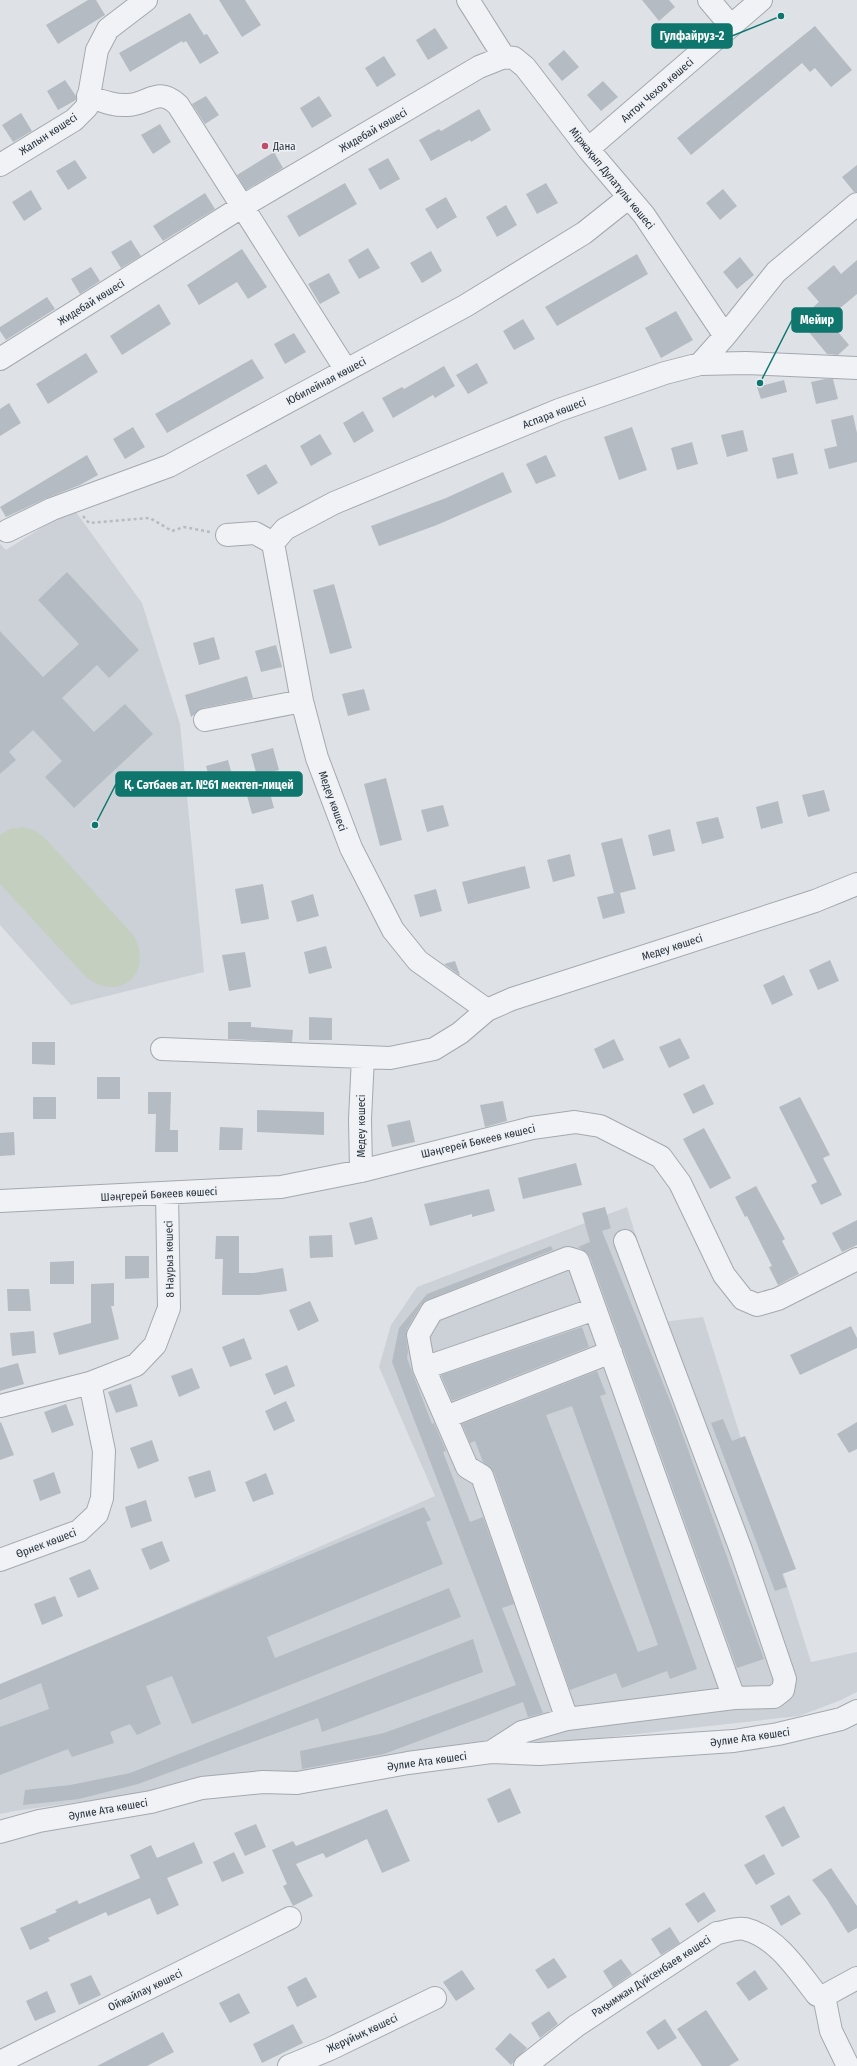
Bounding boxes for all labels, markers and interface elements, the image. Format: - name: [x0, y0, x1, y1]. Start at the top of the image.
- callout: Гулфайруз-2: [652, 24, 732, 48]
- text: Гулфайруз-2: [660, 29, 725, 43]
- street label: Антон Чехов көшесі: [618, 55, 696, 125]
- street label: Жидебай көшесі: [337, 106, 410, 155]
- street label: Жалын көшесі: [17, 111, 80, 158]
- street label: Міржақып Дулатұлы көшесі: [566, 125, 657, 232]
- place label: Дана: [272, 140, 296, 153]
- marker: Дана: [260, 141, 270, 151]
- street label: Жидебай көшесі: [56, 277, 127, 328]
- callout: Мейир: [792, 308, 842, 332]
- text: Мейир: [800, 313, 835, 327]
- street label: Юбилейная көшесі: [284, 355, 369, 408]
- street label: Аспара көшесі: [521, 395, 588, 432]
- street label: Медеу көшесі: [316, 769, 350, 833]
- callout: Қ. Сәтбаев ат. №61 мектеп-лицей: [116, 772, 302, 796]
- text: Қ. Сәтбаев ат. №61 мектеп-лицей: [124, 778, 294, 792]
- street label: Медеу көшесі: [640, 931, 704, 963]
- street label: Медеу көшесі: [355, 1094, 368, 1158]
- street label: Шәңгерей Бөкеев көшесі: [420, 1122, 537, 1161]
- street label: Шәңгерей Бөкеев көшесі: [100, 1185, 218, 1204]
- street label: 8 Наурыз көшесі: [162, 1220, 177, 1298]
- street label: Өрнек көшесі: [14, 1526, 78, 1561]
- street label: Әулие Ата көшесі: [709, 1725, 791, 1750]
- street label: Әулие Ата көшесі: [386, 1749, 468, 1774]
- street label: Әулие Ата көшесі: [67, 1796, 149, 1823]
- street label: Рақымжан Дүйсенбаев көшесі: [589, 1933, 713, 2020]
- street label: Ойжайлау көшесі: [106, 1967, 185, 2014]
- street label: Жерұйық көшесі: [325, 2011, 400, 2056]

